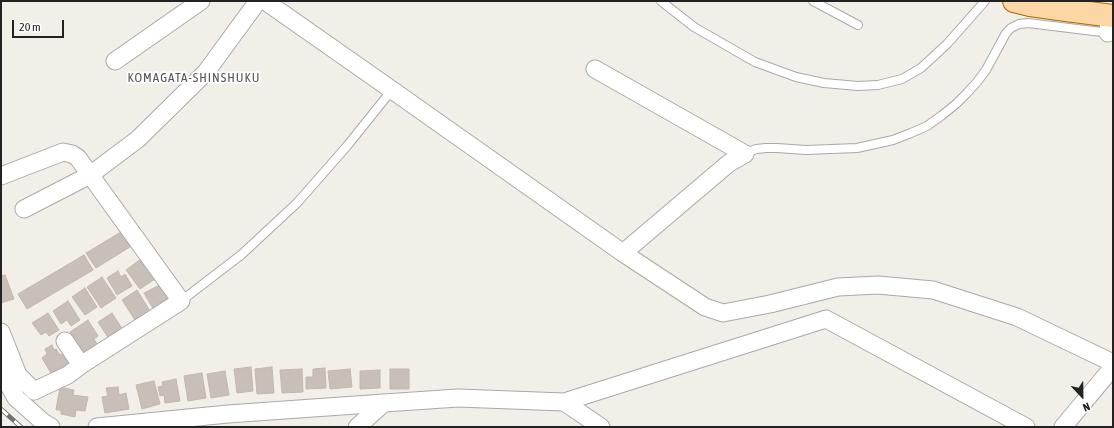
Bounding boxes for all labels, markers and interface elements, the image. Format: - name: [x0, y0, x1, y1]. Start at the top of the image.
- scale bar: [14, 12, 66, 38]
- text: 20 m: [19, 20, 41, 34]
- district label: KOMAGATA-SHINSHUKU: [128, 70, 260, 86]
- north arrow: [1062, 376, 1102, 416]
- text: N: [1081, 400, 1092, 414]

